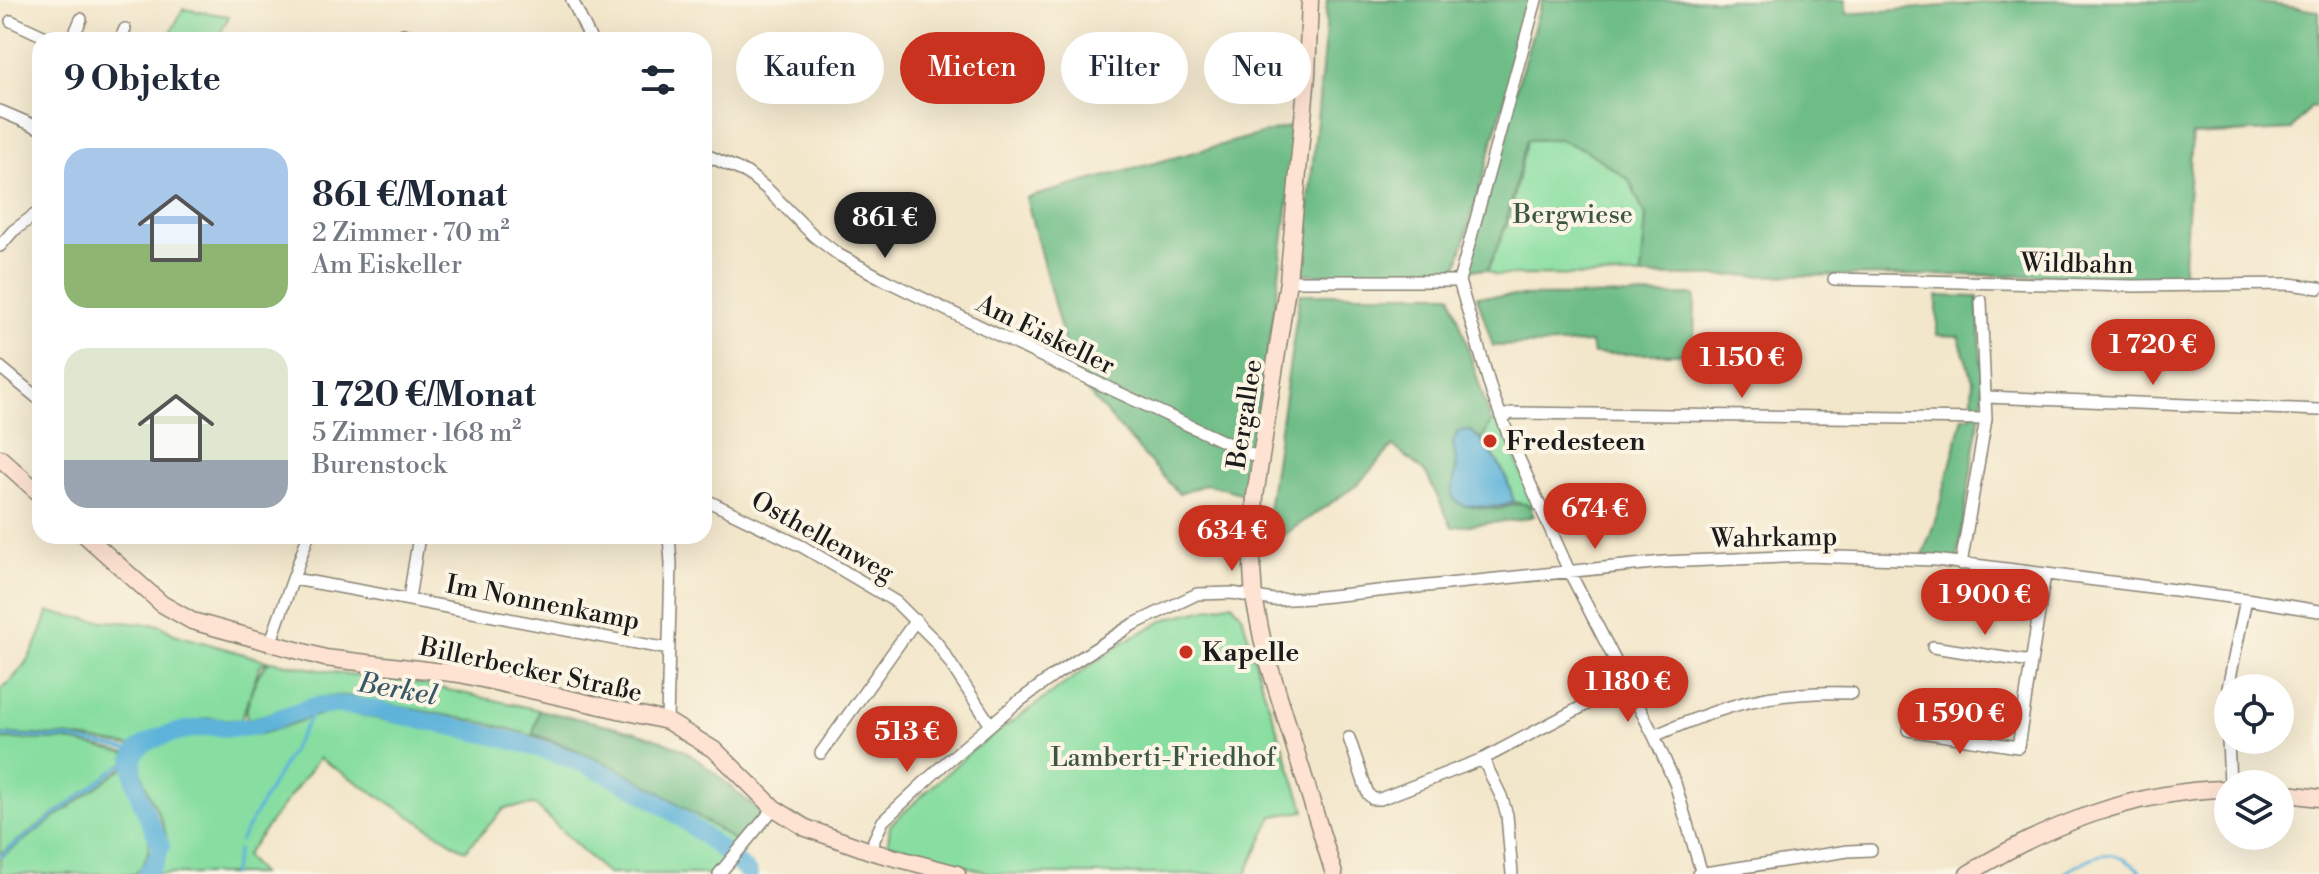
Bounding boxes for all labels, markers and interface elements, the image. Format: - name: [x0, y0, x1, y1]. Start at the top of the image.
- chip: Kaufen: [736, 32, 884, 104]
- chip: Mieten: [900, 32, 1045, 104]
- chip: Filter: [1061, 32, 1188, 104]
- chip: Neu: [1204, 32, 1311, 104]
- icon: filters: [636, 58, 680, 102]
- text: 9 Objekte: [64, 59, 221, 101]
- text: 861 €/Monat: [312, 175, 507, 217]
- icon: home: [128, 180, 224, 276]
- pin: 861 €: [829, 192, 941, 260]
- park label: Bergwiese: [1512, 199, 1633, 231]
- text: 861 €: [852, 202, 918, 234]
- text: 2 Zimmer · 70 m²: [312, 217, 510, 249]
- street label: Wildbahn: [2019, 247, 2134, 281]
- text: Am Eiskeller: [312, 249, 462, 281]
- street label: Am Eiskeller: [970, 287, 1120, 382]
- pin: 1 720 €: [2079, 319, 2227, 387]
- text: 1 720 €: [2109, 329, 2197, 361]
- pin: 1 150 €: [1668, 332, 1816, 400]
- text: 1 150 €: [1699, 342, 1785, 374]
- street label: Bergallee: [1220, 357, 1269, 472]
- text: 1 720 €/Monat: [312, 375, 536, 417]
- icon: home: [128, 380, 224, 476]
- text: 5 Zimmer · 168 m²: [312, 417, 521, 449]
- place label: Fredesteen: [1506, 426, 1645, 458]
- marker: Fredesteen: [1481, 432, 1499, 450]
- text: Burenstock: [312, 449, 447, 481]
- pin: 674 €: [1539, 483, 1651, 551]
- street label: Osthellenweg: [745, 484, 900, 590]
- text: 674 €: [1561, 493, 1629, 525]
- pin: 634 €: [1176, 505, 1288, 573]
- text: 634 €: [1197, 515, 1267, 547]
- street label: Wahrkamp: [1709, 521, 1838, 555]
- street label: Im Nonnenkamp: [443, 569, 642, 637]
- pin: 1 900 €: [1911, 569, 2059, 637]
- text: 1 900 €: [1939, 579, 2031, 611]
- street label: Billerbecker Straße: [416, 631, 645, 709]
- place label: Kapelle: [1202, 637, 1299, 669]
- marker: Kapelle: [1177, 643, 1195, 661]
- pin: 1 180 €: [1554, 656, 1702, 724]
- water label: Berkel: [354, 665, 440, 714]
- text: 1 180 €: [1585, 666, 1671, 698]
- map controls: [2214, 674, 2294, 850]
- button: locate: [2214, 674, 2294, 754]
- pin: 1 590 €: [1886, 688, 2034, 756]
- text: 1 590 €: [1915, 698, 2005, 730]
- pin: 513 €: [851, 706, 963, 774]
- text: 513 €: [874, 716, 940, 748]
- park label: Lamberti-Friedhof: [1050, 742, 1277, 774]
- button: layers: [2214, 770, 2294, 850]

